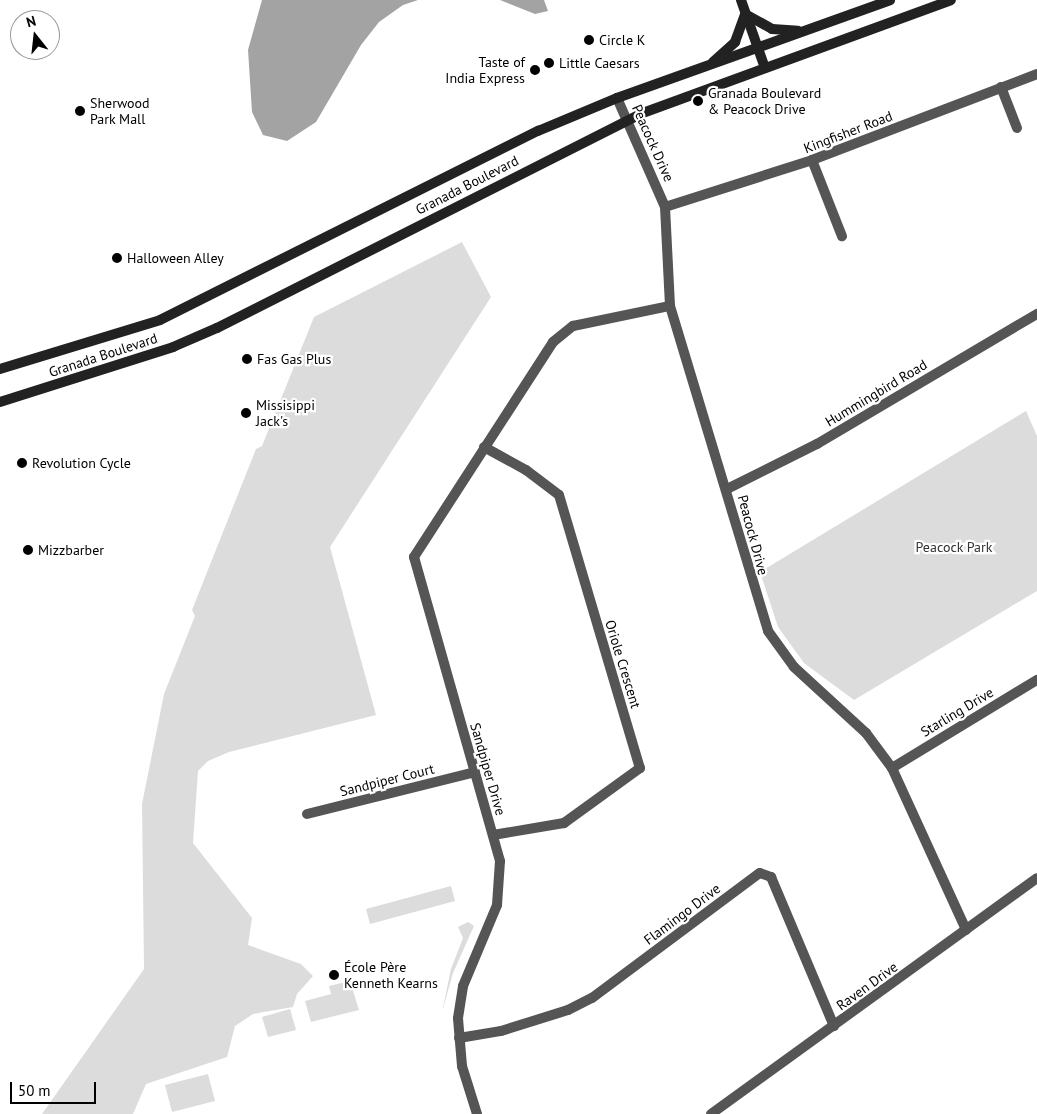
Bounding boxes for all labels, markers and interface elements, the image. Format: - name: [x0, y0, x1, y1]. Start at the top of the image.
- north arrow: [10, 10, 60, 60]
- text: N: [24, 12, 38, 31]
- place label: Circle K: [599, 32, 645, 48]
- marker: Circle K: [583, 34, 595, 46]
- place label: Taste of India Express: [445, 54, 525, 86]
- place label: Little Caesars: [559, 55, 640, 71]
- marker: Little Caesars: [543, 57, 555, 69]
- marker: Taste of India Express: [529, 64, 541, 76]
- place label: Granada Boulevard & Peacock Drive: [708, 85, 821, 118]
- place label: Sherwood Park Mall: [90, 95, 150, 128]
- marker: Granada Boulevard & Peacock Drive: [692, 95, 704, 107]
- street label: Peacock Drive: [628, 102, 678, 184]
- marker: Sherwood Park Mall: [74, 105, 86, 117]
- street label: Kingfisher Road: [801, 107, 895, 157]
- street label: Granada Boulevard: [413, 152, 521, 218]
- place label: Halloween Alley: [127, 250, 224, 266]
- marker: Halloween Alley: [111, 252, 123, 264]
- street label: Granada Boulevard: [47, 330, 159, 380]
- place label: Fas Gas Plus: [257, 351, 331, 367]
- marker: Fas Gas Plus: [241, 353, 253, 365]
- street label: Hummingbird Road: [822, 356, 930, 430]
- place label: Missisippi Jack's: [256, 397, 315, 430]
- marker: Missisippi Jack's: [240, 407, 252, 419]
- place label: Revolution Cycle: [32, 455, 131, 471]
- marker: Revolution Cycle: [16, 457, 28, 469]
- street label: Peacock Drive: [734, 493, 772, 577]
- park label: Peacock Park: [915, 539, 993, 555]
- place label: Mizzbarber: [38, 542, 104, 558]
- marker: Mizzbarber: [22, 544, 34, 556]
- street label: Oriole Crescent: [602, 618, 644, 710]
- street label: Starling Drive: [918, 684, 996, 740]
- street label: Sandpiper Drive: [467, 721, 509, 817]
- street label: Sandpiper Court: [338, 760, 436, 800]
- street label: Flamingo Drive: [641, 880, 723, 948]
- street label: Raven Drive: [833, 958, 901, 1014]
- place label: École Père Kenneth Kearns: [344, 959, 438, 992]
- marker: École Père Kenneth Kearns: [328, 969, 340, 981]
- scale bar: [12, 1072, 99, 1104]
- text: 50 m: [18, 1081, 51, 1100]

